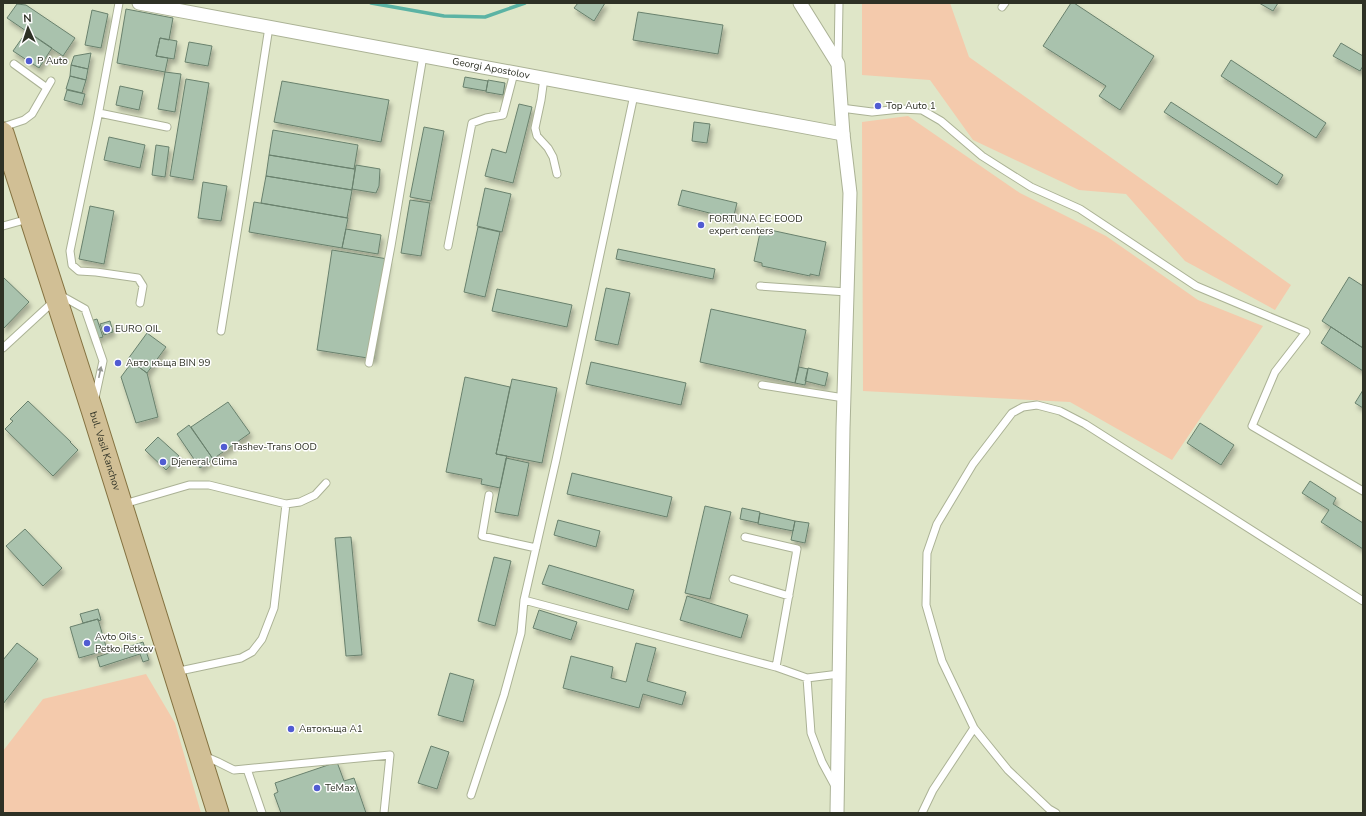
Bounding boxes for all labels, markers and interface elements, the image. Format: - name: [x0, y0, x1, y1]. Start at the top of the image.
- north arrow: [8, 8, 48, 48]
- text: N: [23, 11, 32, 26]
- place label: P Auto: [37, 54, 68, 68]
- street label: Georgi Apostolov: [451, 54, 532, 83]
- marker: P Auto: [24, 56, 34, 66]
- place label: Top Auto 1: [886, 99, 936, 113]
- marker: Top Auto 1: [873, 101, 883, 111]
- place label: FORTUNA EC EOOD expert centers: [709, 212, 803, 238]
- marker: FORTUNA EC EOOD expert centers: [696, 220, 706, 230]
- place label: EURO OIL: [115, 322, 161, 336]
- marker: EURO OIL: [102, 324, 112, 334]
- place label: Авто къща BIN 99: [126, 356, 210, 370]
- marker: Авто къща BIN 99: [113, 358, 123, 368]
- one-way arrow: [98, 366, 104, 378]
- street label: bul. Vasil Kanchov: [86, 410, 124, 493]
- place label: Tashev-Trans OOD: [232, 440, 317, 454]
- marker: Tashev-Trans OOD: [219, 442, 229, 452]
- place label: Djeneral Clima: [171, 455, 237, 469]
- marker: Djeneral Clima: [158, 457, 168, 467]
- place label: Avto Oils - Petko Petkov: [95, 630, 154, 656]
- marker: Avto Oils - Petko Petkov: [82, 638, 92, 648]
- place label: Автокъща А1: [299, 722, 363, 736]
- marker: Автокъща А1: [286, 724, 296, 734]
- place label: TeMax: [325, 781, 355, 795]
- marker: TeMax: [312, 783, 322, 793]

